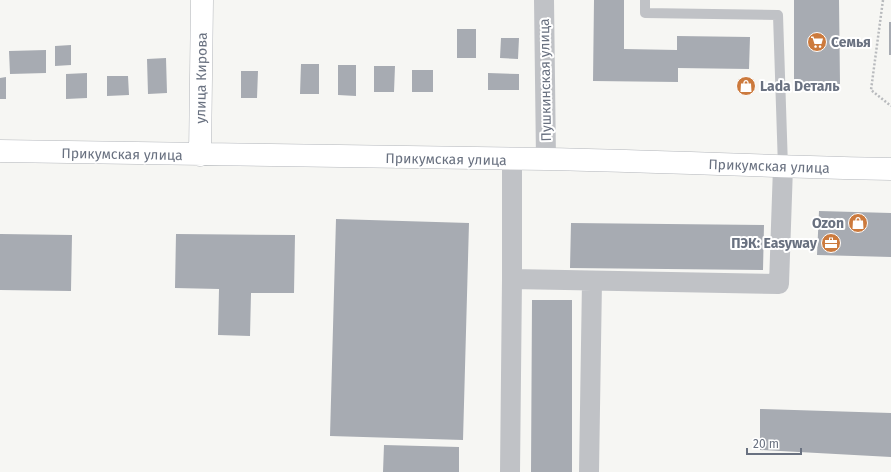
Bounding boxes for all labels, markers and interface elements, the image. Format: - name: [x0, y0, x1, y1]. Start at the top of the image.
- street label: Пушкинская улица: [536, 18, 555, 142]
- supermarket icon: Семья: [806, 31, 828, 53]
- street label: улица Кирова: [192, 32, 211, 124]
- place label: Семья: [831, 34, 871, 51]
- shop icon: Lada Dеталь: [735, 75, 757, 97]
- place label: Lada Dеталь: [760, 78, 840, 95]
- street label: Прикумская улица: [61, 145, 183, 164]
- street label: Прикумская улица: [385, 150, 507, 169]
- street label: Прикумская улица: [708, 156, 830, 177]
- shop icon: Ozon: [847, 212, 869, 234]
- place label: Ozon: [812, 215, 844, 232]
- office icon: ПЭК: Easyway: [820, 232, 842, 254]
- place label: ПЭК: Easyway: [731, 235, 818, 252]
- scale bar: [747, 430, 801, 456]
- text: 20 m: [753, 437, 779, 451]

